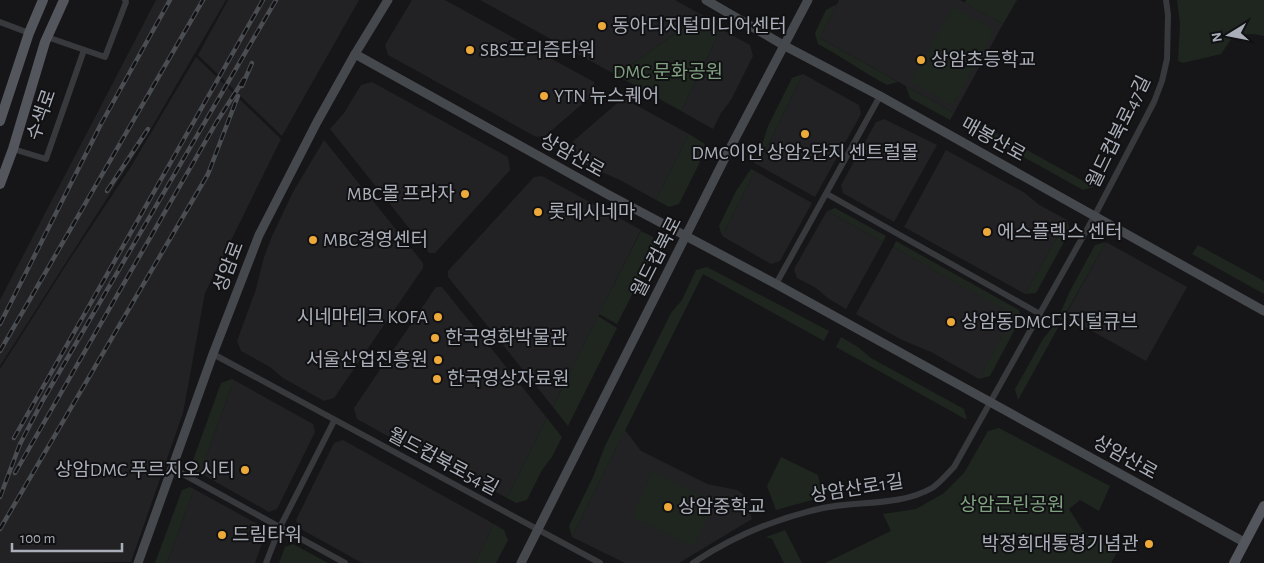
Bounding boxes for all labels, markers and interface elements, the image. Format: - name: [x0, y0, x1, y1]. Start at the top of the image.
- north arrow: [1204, 10, 1254, 60]
- place label: 동아디지털미디어센터: [612, 16, 787, 36]
- marker: 동아디지털미디어센터: [596, 20, 608, 32]
- text: N: [1209, 31, 1225, 43]
- place label: SBS프리즘타워: [480, 40, 596, 60]
- marker: SBS프리즘타워: [464, 44, 476, 56]
- place label: 상암초등학교: [931, 50, 1036, 70]
- marker: 상암초등학교: [915, 54, 927, 66]
- park label: DMC 문화공원: [613, 62, 723, 82]
- street label: 월드컵북로47길: [1083, 73, 1154, 191]
- place label: YTN 뉴스퀘어: [554, 86, 659, 106]
- street label: 수색로: [24, 87, 60, 143]
- marker: YTN 뉴스퀘어: [538, 90, 550, 102]
- street label: 매봉산로: [958, 114, 1029, 165]
- marker: DMC이안 상암2단지 센트럴몰: [799, 128, 811, 140]
- street label: 상암산로: [537, 130, 608, 181]
- place label: DMC이안 상암2단지 센트럴몰: [692, 143, 918, 163]
- place label: MBC몰 프라자: [347, 184, 455, 204]
- marker: MBC몰 프라자: [459, 188, 471, 200]
- place label: 롯데시네마: [548, 202, 635, 222]
- marker: 롯데시네마: [532, 206, 544, 218]
- street label: 월드컵북로: [628, 213, 685, 300]
- place label: 에스플렉스 센터: [997, 222, 1123, 242]
- marker: 에스플렉스 센터: [981, 226, 993, 238]
- place label: MBC경영센터: [323, 230, 428, 250]
- marker: MBC경영센터: [307, 234, 319, 246]
- street label: 성암로: [210, 239, 247, 295]
- place label: 시네마테크 KOFA: [297, 307, 428, 327]
- marker: 시네마테크 KOFA: [432, 311, 444, 323]
- place label: 상암동DMC디지털큐브: [961, 312, 1138, 332]
- marker: 상암동DMC디지털큐브: [945, 316, 957, 328]
- place label: 한국영화박물관: [445, 328, 567, 348]
- marker: 한국영화박물관: [429, 332, 441, 344]
- place label: 서울산업진흥원: [306, 350, 428, 370]
- marker: 서울산업진흥원: [432, 354, 444, 366]
- place label: 한국영상자료원: [447, 369, 569, 389]
- marker: 한국영상자료원: [431, 373, 443, 385]
- street label: 월드컵북로54길: [385, 424, 502, 499]
- street label: 상암산로: [1090, 432, 1161, 483]
- place label: 상암DMC 푸르지오시티: [55, 460, 235, 480]
- marker: 상암DMC 푸르지오시티: [239, 464, 251, 476]
- street label: 상암산로1길: [809, 471, 905, 506]
- park label: 상암근린공원: [960, 495, 1064, 515]
- place label: 상암중학교: [678, 497, 765, 517]
- marker: 상암중학교: [662, 501, 674, 513]
- scale bar: [12, 520, 122, 552]
- place label: 드림타워: [232, 525, 302, 545]
- marker: 드림타워: [216, 529, 228, 541]
- text: 100 m: [20, 531, 55, 546]
- place label: 박정희대통령기념관: [982, 534, 1139, 554]
- marker: 박정희대통령기념관: [1143, 538, 1155, 550]

